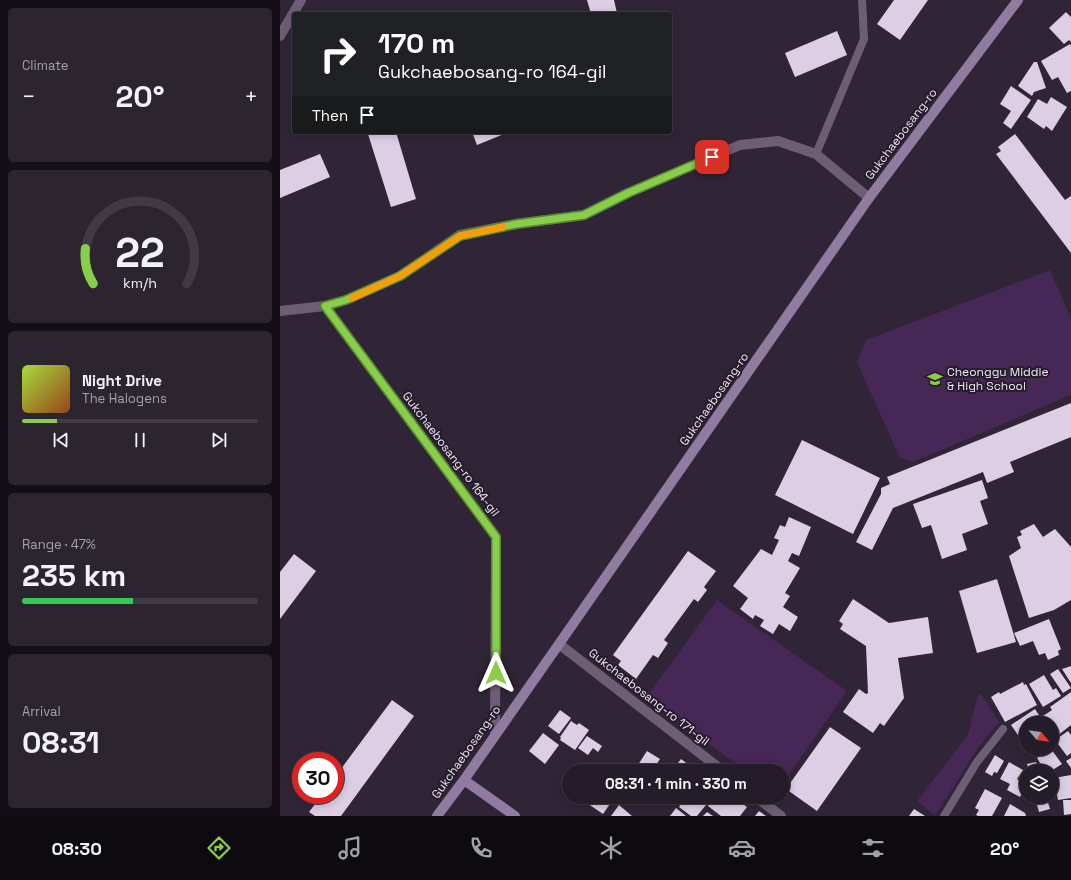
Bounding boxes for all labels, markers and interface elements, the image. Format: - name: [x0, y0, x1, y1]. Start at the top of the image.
- text: 170 m: [378, 25, 455, 61]
- icon: right: [312, 28, 364, 80]
- text: Climate: [22, 57, 68, 74]
- text: Gukchaebosang-ro 164-gil: [378, 60, 607, 83]
- text: 20°: [115, 77, 165, 116]
- text: −: [22, 82, 36, 110]
- text: +: [244, 82, 258, 110]
- street label: Gukchaebosang-ro: [861, 85, 941, 183]
- icon: arrive: [356, 104, 378, 126]
- text: Then: [312, 106, 348, 125]
- pin: [695, 140, 729, 174]
- icon: arrive: [701, 146, 723, 168]
- text: 22: [115, 226, 165, 279]
- text: km/h: [123, 274, 157, 292]
- street label: Gukchaebosang-ro: [676, 349, 752, 449]
- place label: Cheonggu Middle & High School: [947, 364, 1049, 394]
- school or university icon: Cheonggu Middle & High School: [926, 370, 944, 388]
- text: Night Drive: [82, 371, 162, 390]
- street label: Gukchaebosang-ro 164-gil: [399, 388, 503, 520]
- text: The Halogens: [82, 390, 167, 407]
- icon: previous: [50, 429, 72, 451]
- icon: pause: [129, 429, 151, 451]
- icon: next: [208, 429, 230, 451]
- text: Range · 47%: [22, 536, 96, 553]
- text: 235 km: [22, 556, 126, 595]
- street label: Gukchaebosang-ro 171-gil: [585, 645, 713, 749]
- position arrow: [475, 652, 517, 694]
- street label: Gukchaebosang-ro: [428, 702, 504, 802]
- text: Arrival: [22, 703, 61, 720]
- north arrow: [1019, 716, 1059, 756]
- map controls: [1019, 716, 1059, 804]
- text: 08:31: [22, 723, 100, 762]
- speed limit sign: 30: [292, 752, 344, 804]
- button: layers: [1019, 764, 1059, 804]
- text: 08:31 · 1 min · 330 m: [605, 774, 747, 793]
- icon: directions: [205, 834, 233, 862]
- icon: music: [336, 834, 364, 862]
- icon: phone: [467, 834, 495, 862]
- icon: climate: [597, 834, 625, 862]
- icon: car: [728, 834, 756, 862]
- icon: filters: [859, 834, 887, 862]
- text: 08:30: [51, 837, 102, 860]
- text: 20°: [990, 837, 1019, 860]

